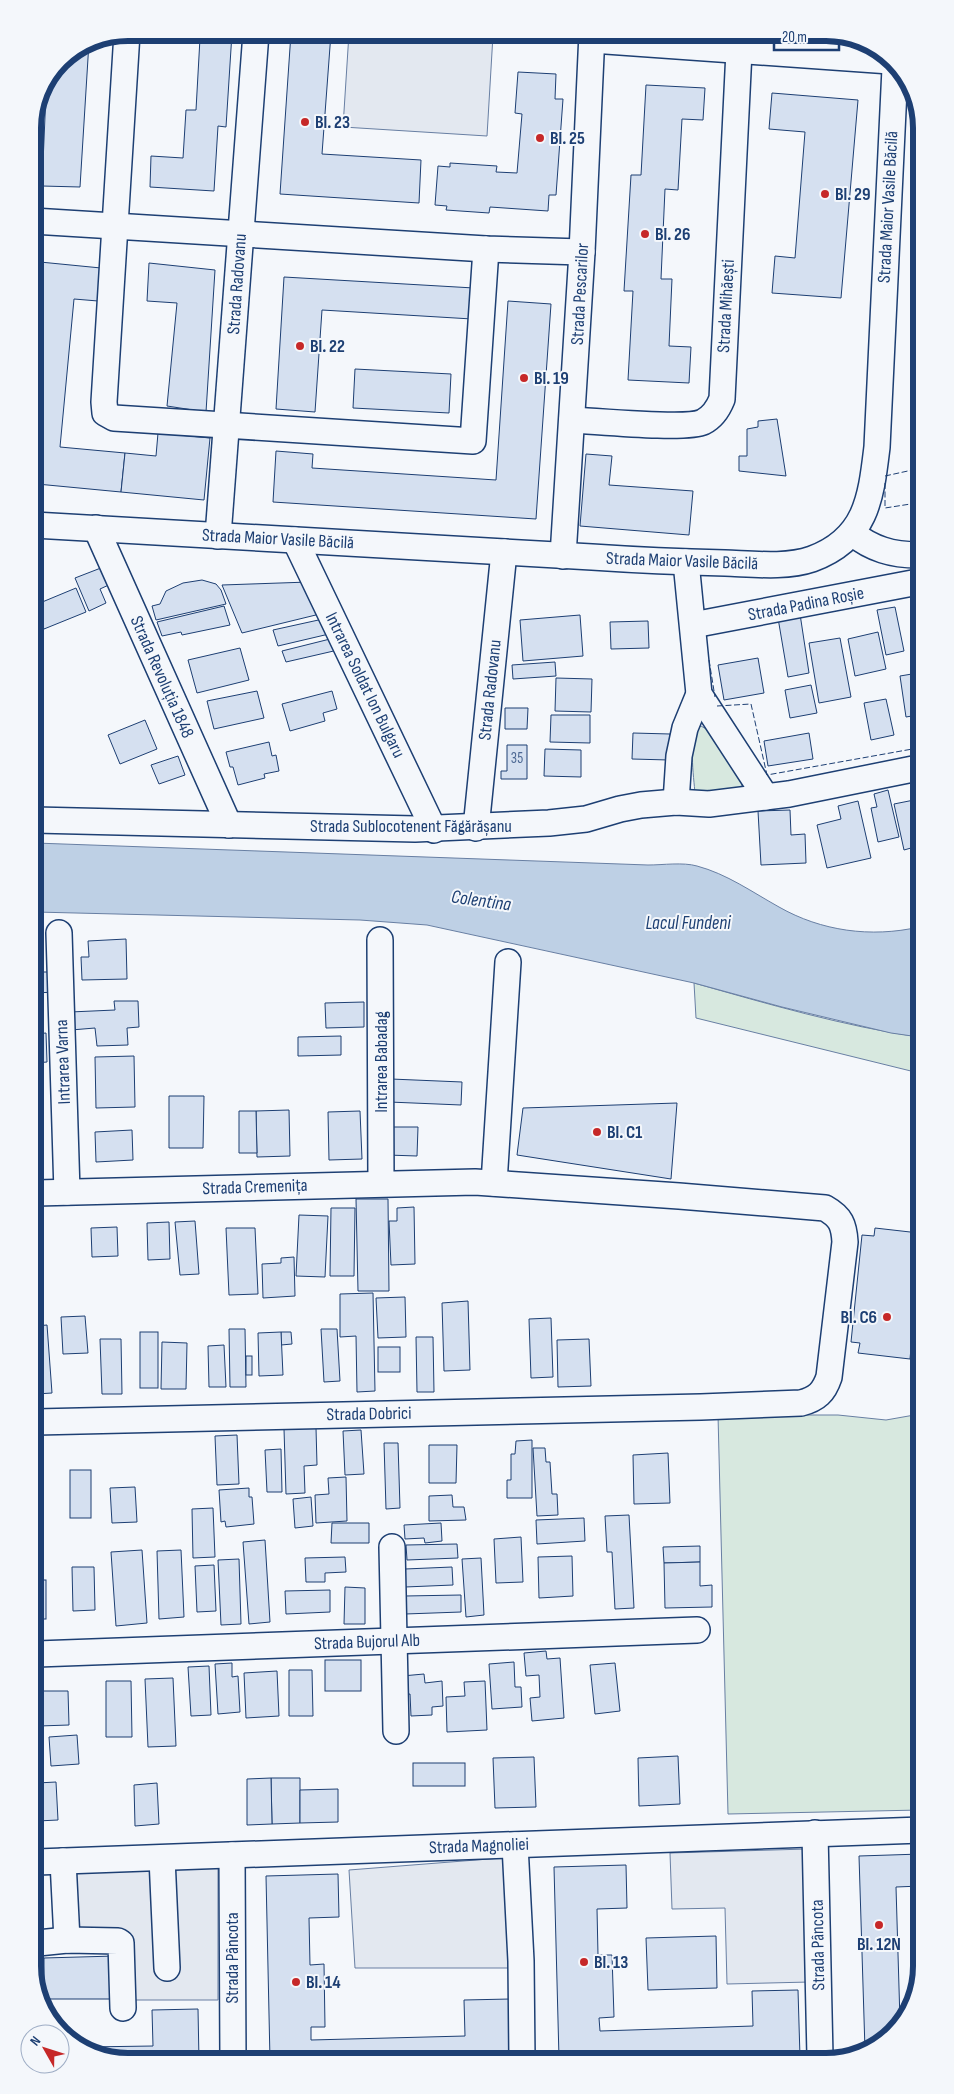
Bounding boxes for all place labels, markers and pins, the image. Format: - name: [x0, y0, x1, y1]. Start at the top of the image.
- place label: Bl. 23: [315, 112, 350, 133]
- marker: Bl. 23: [299, 116, 311, 128]
- place label: Bl. 25: [550, 128, 585, 149]
- marker: Bl. 25: [534, 132, 546, 144]
- place label: Bl. 29: [835, 184, 871, 205]
- marker: Bl. 29: [819, 188, 831, 200]
- place label: Bl. 26: [655, 224, 690, 245]
- marker: Bl. 26: [639, 228, 651, 240]
- place label: Bl. 22: [310, 336, 345, 357]
- marker: Bl. 22: [294, 340, 306, 352]
- place label: Bl. 19: [534, 368, 569, 389]
- marker: Bl. 19: [518, 372, 530, 384]
- place label: Bl. C1: [607, 1122, 642, 1143]
- marker: Bl. C1: [591, 1126, 603, 1138]
- place label: Bl. C6: [840, 1307, 877, 1328]
- marker: Bl. C6: [881, 1311, 893, 1323]
- marker: Bl. 12N: [873, 1919, 885, 1931]
- place label: Bl. 12N: [857, 1934, 901, 1955]
- place label: Bl. 13: [594, 1952, 628, 1973]
- marker: Bl. 13: [578, 1956, 590, 1968]
- place label: Bl. 14: [306, 1972, 341, 1993]
- marker: Bl. 14: [290, 1976, 302, 1988]

